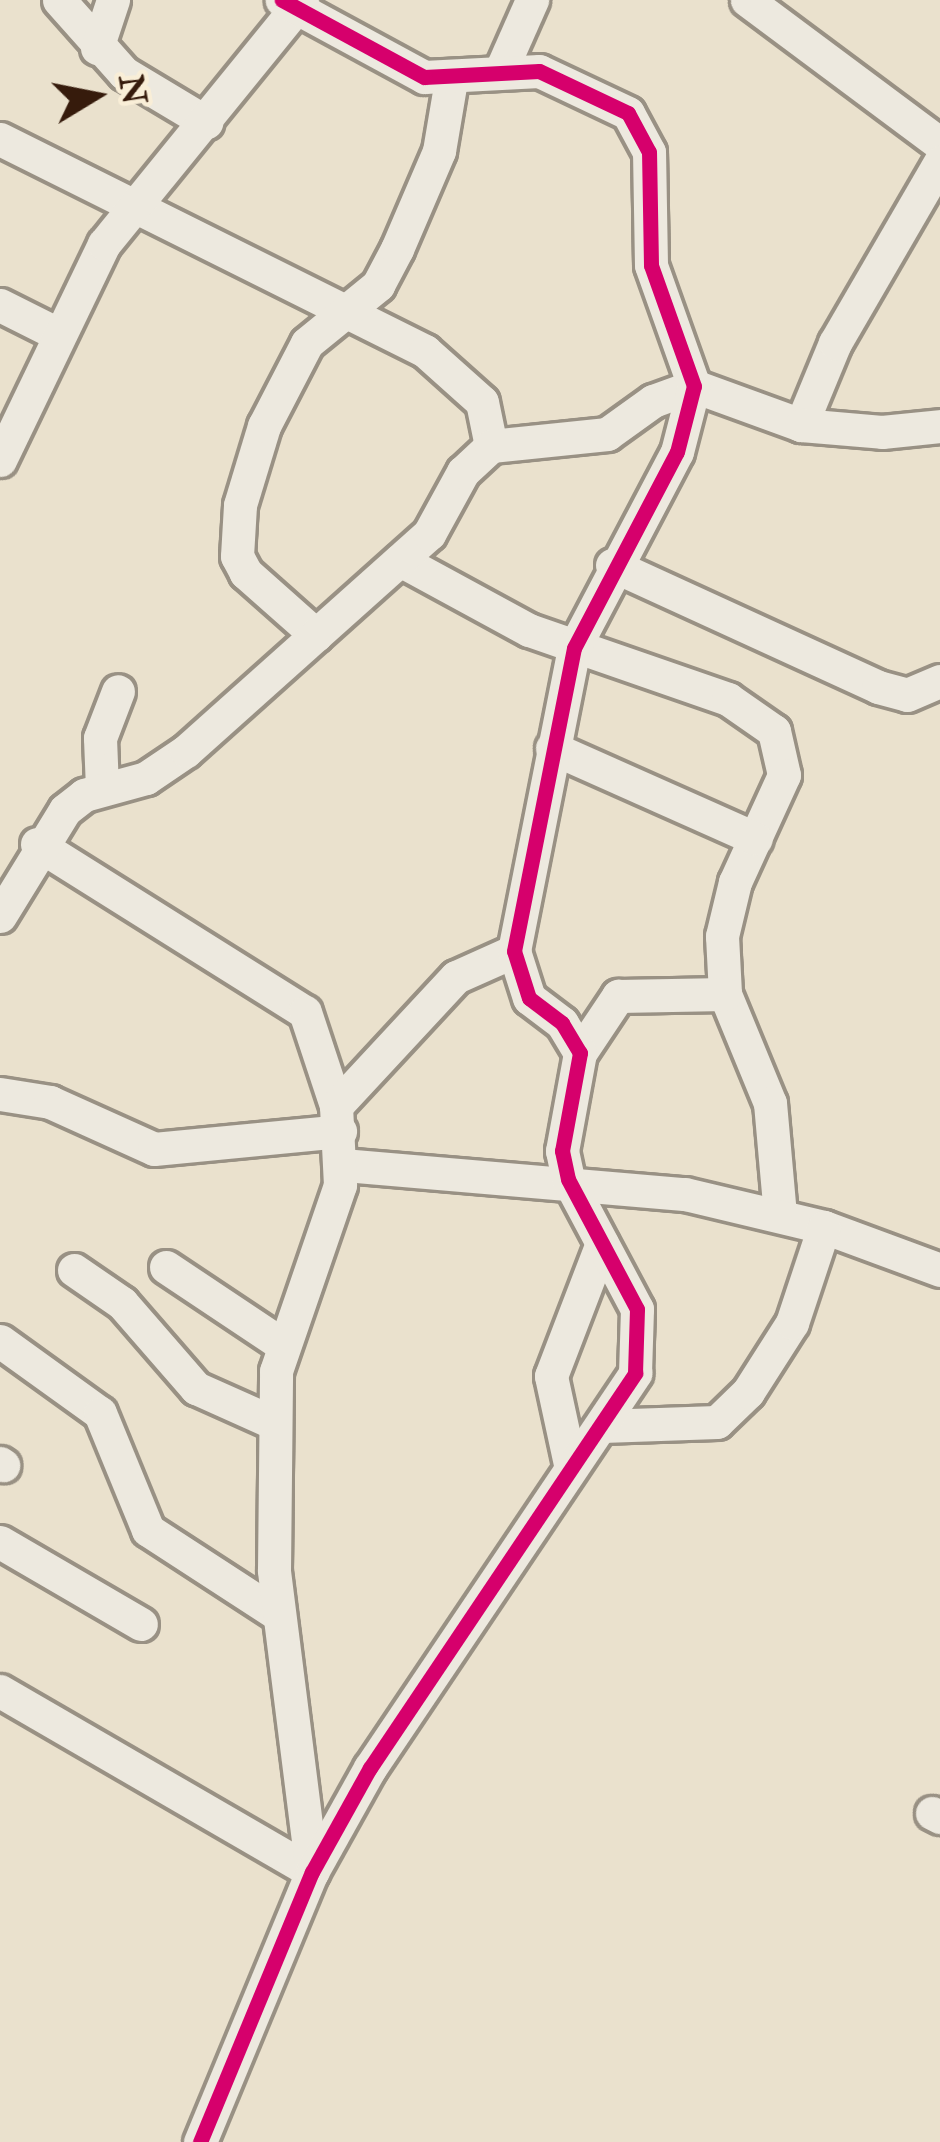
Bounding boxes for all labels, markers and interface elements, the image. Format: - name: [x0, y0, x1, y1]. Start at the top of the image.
- north arrow: [36, 36, 156, 156]
- text: N: [109, 72, 155, 108]

